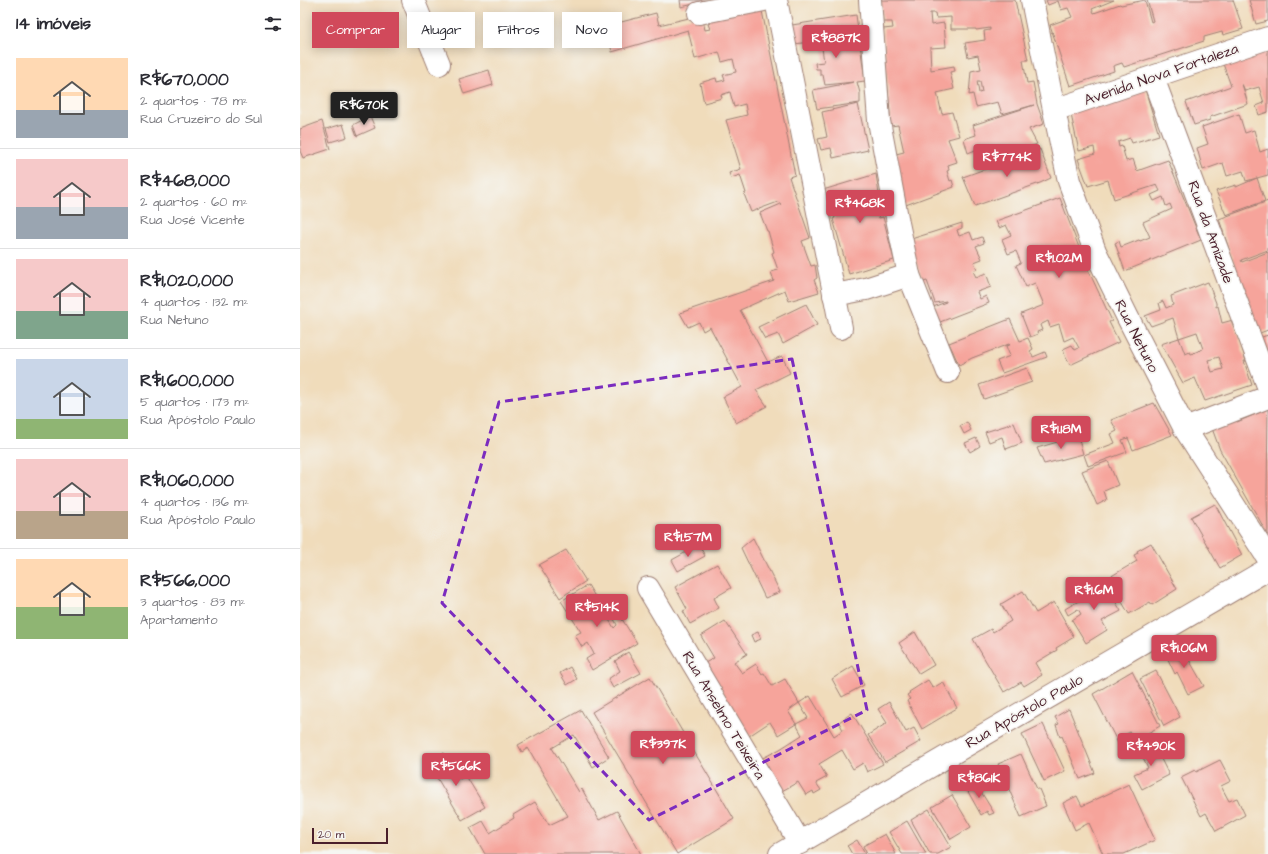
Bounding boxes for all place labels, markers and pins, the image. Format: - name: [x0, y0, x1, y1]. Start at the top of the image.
- pin: R$887K: [803, 25, 869, 59]
- pin: R$670K: [331, 92, 397, 126]
- pin: R$774K: [974, 144, 1040, 178]
- pin: R$468K: [827, 190, 893, 224]
- pin: R$1.02M: [1022, 245, 1096, 279]
- pin: R$1.18M: [1024, 416, 1098, 450]
- pin: R$1.57M: [651, 524, 725, 558]
- pin: R$1.6M: [1061, 577, 1127, 611]
- pin: R$514K: [564, 594, 630, 628]
- pin: R$1.06M: [1147, 635, 1221, 669]
- pin: R$397K: [630, 731, 696, 765]
- pin: R$490K: [1118, 733, 1184, 767]
- pin: R$566K: [423, 753, 489, 787]
- pin: R$861K: [946, 765, 1012, 799]

